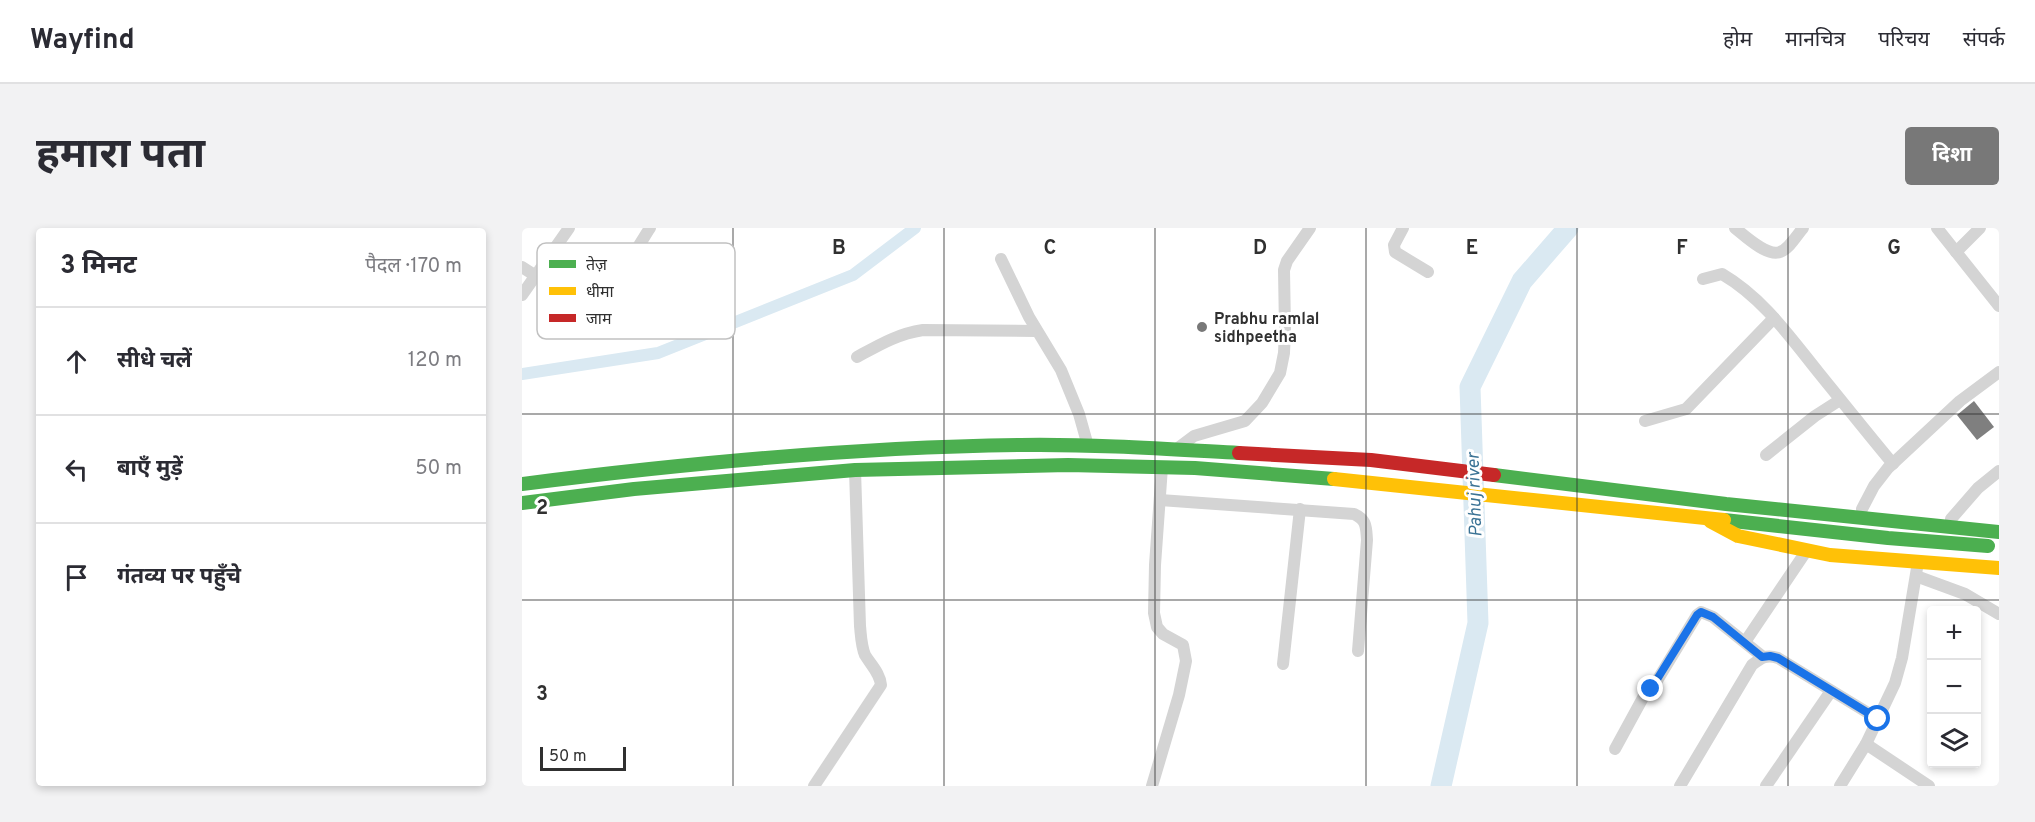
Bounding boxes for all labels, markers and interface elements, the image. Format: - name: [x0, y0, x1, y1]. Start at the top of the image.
- text: Wayfind: [30, 23, 135, 59]
- text: होम: [1723, 27, 1752, 54]
- text: मानचित्र: [1785, 27, 1845, 54]
- text: परिचय: [1878, 27, 1930, 54]
- text: संपर्क: [1963, 27, 2005, 54]
- button: दिशा: [1905, 127, 1999, 185]
- text: हमारा पता: [36, 130, 205, 183]
- text: B: [832, 236, 846, 262]
- text: C: [1044, 236, 1056, 262]
- text: D: [1253, 236, 1267, 262]
- text: E: [1466, 236, 1478, 262]
- text: F: [1676, 236, 1688, 262]
- text: G: [1887, 236, 1901, 262]
- legend: [537, 243, 735, 339]
- text: 3 मिनट: [60, 250, 137, 283]
- text: पैदल · 170 m: [365, 254, 462, 280]
- text: तेज़: [586, 255, 608, 276]
- text: धीमा: [586, 283, 615, 303]
- text: जाम: [586, 310, 612, 330]
- place label: Prabhu ramlal sidhpeetha: [1214, 310, 1320, 348]
- marker: Prabhu ramlal sidhpeetha: [1195, 320, 1209, 334]
- icon: ahead: [60, 345, 93, 378]
- text: सीधे चलें: [117, 348, 192, 375]
- text: 120 m: [408, 348, 462, 374]
- water label: Pahuj river: [1462, 450, 1488, 538]
- icon: left: [60, 453, 93, 486]
- text: बाएँ मुड़ें: [117, 456, 183, 483]
- text: 50 m: [415, 456, 462, 482]
- text: 2: [536, 496, 548, 522]
- icon: arrive: [60, 561, 93, 594]
- text: गंतव्य पर पहुँचे: [117, 564, 241, 591]
- map controls: [1927, 606, 1981, 768]
- button: +: [1927, 606, 1981, 660]
- button: −: [1927, 660, 1981, 714]
- route end: [1637, 675, 1663, 701]
- text: 3: [536, 682, 548, 708]
- route start: [1864, 705, 1890, 731]
- button: layers: [1927, 714, 1981, 768]
- scale bar: [540, 744, 626, 772]
- text: 50 m: [549, 747, 587, 767]

